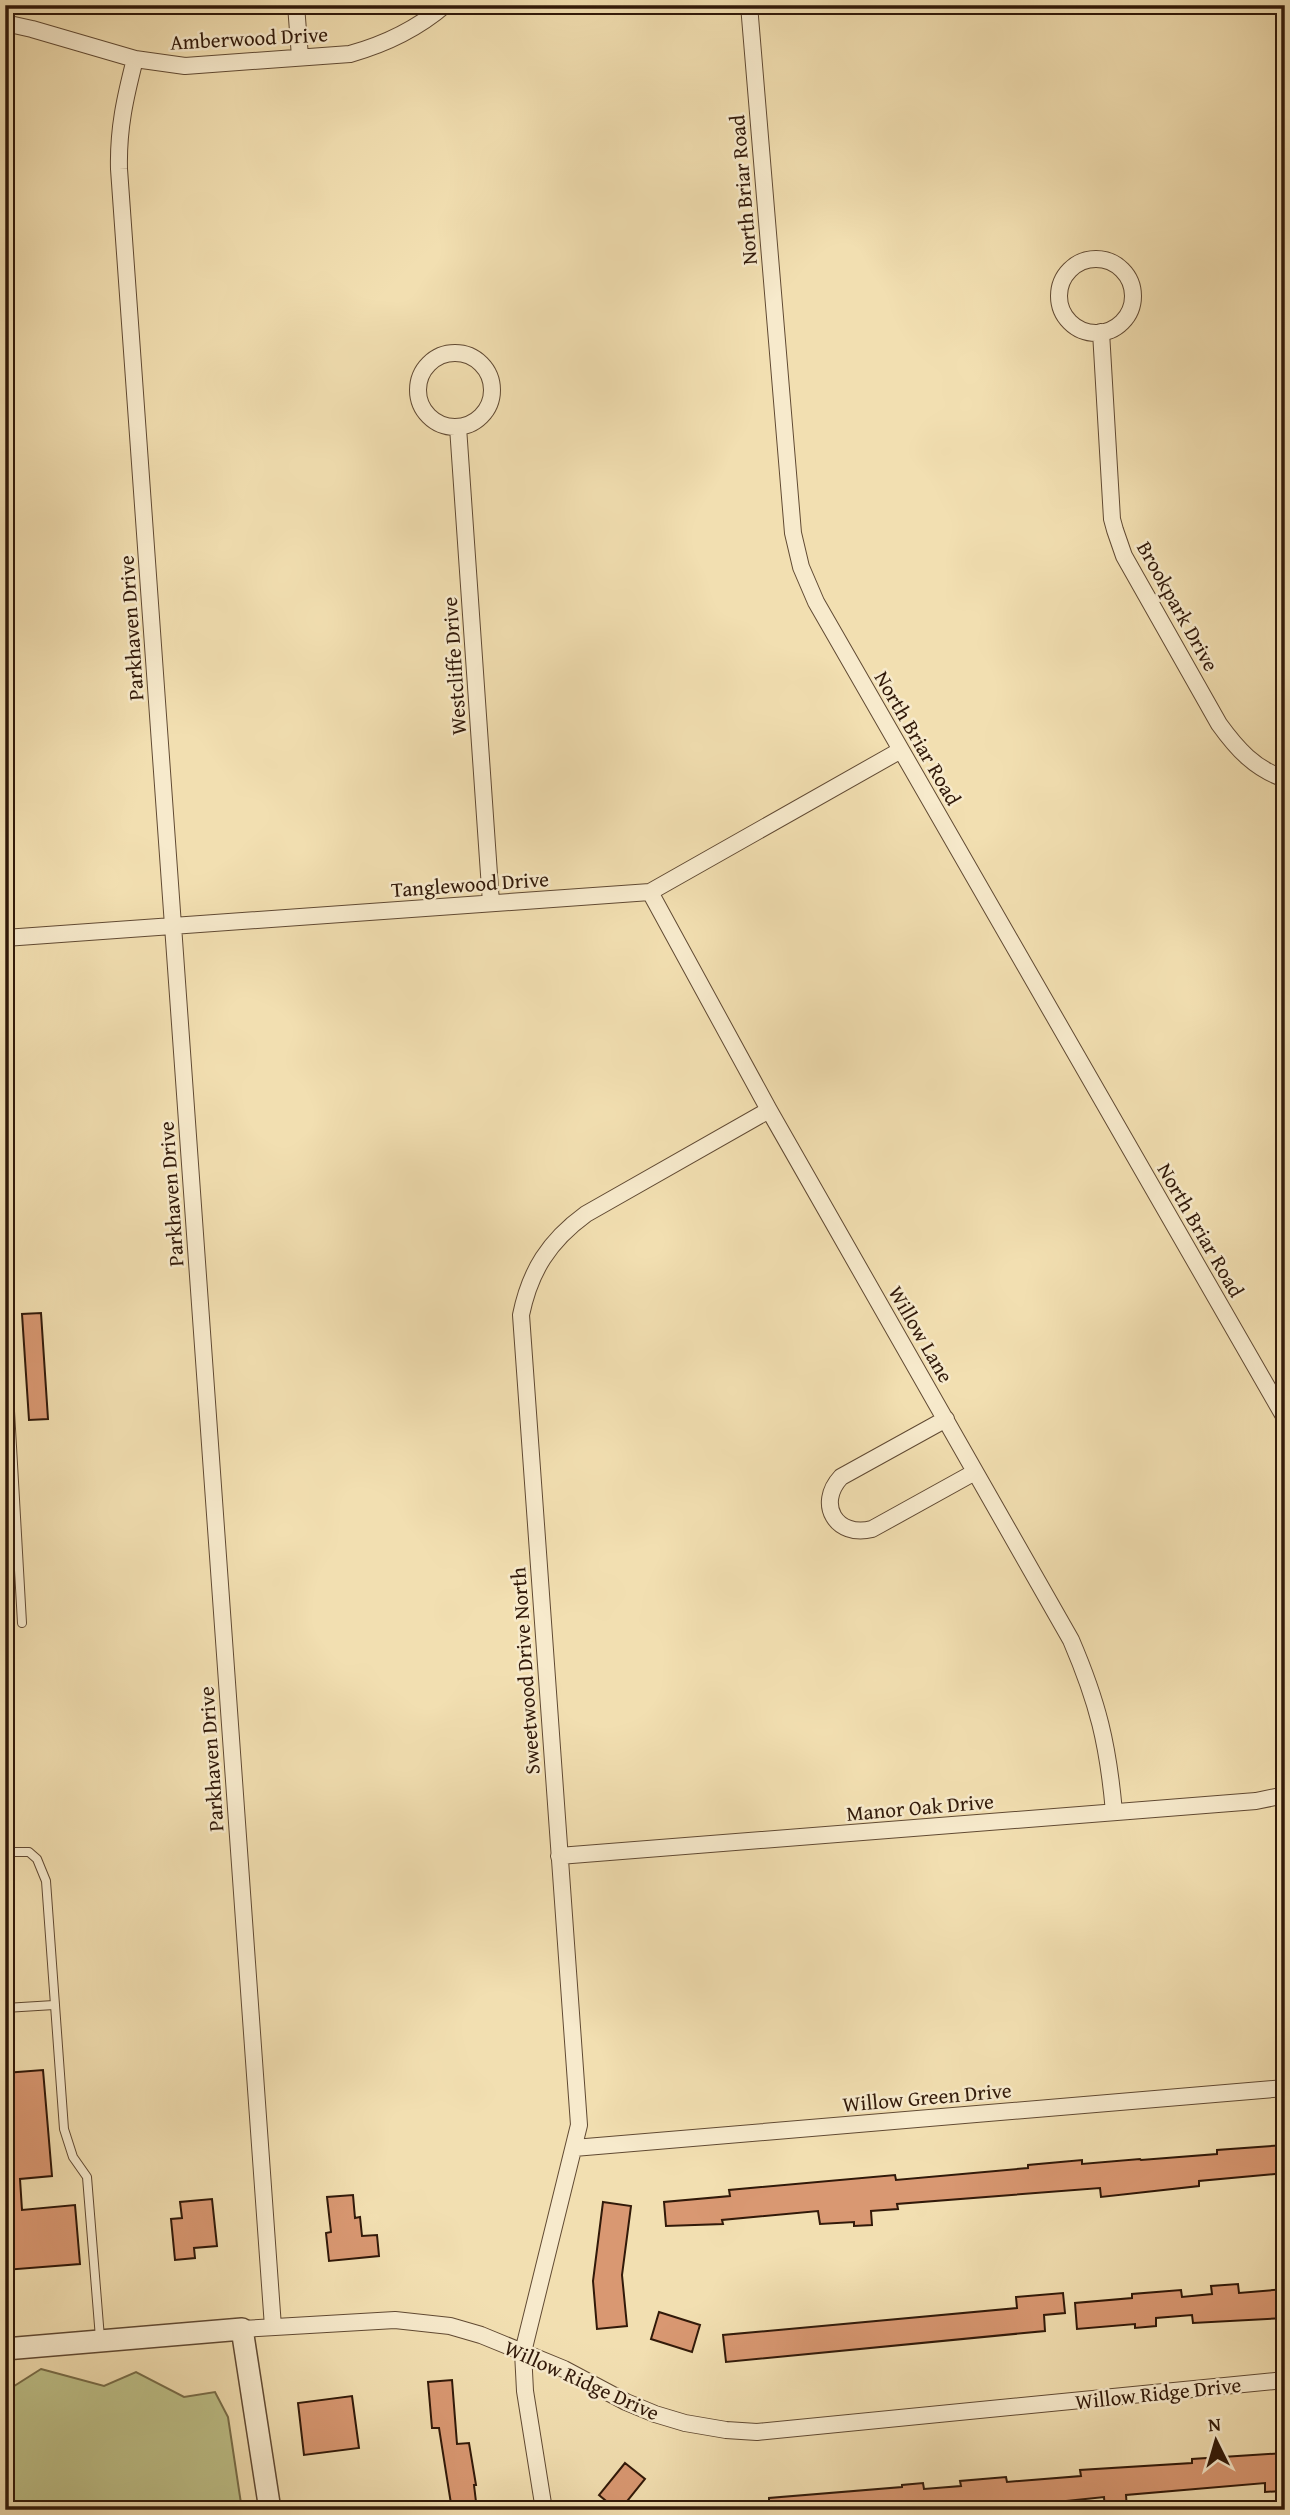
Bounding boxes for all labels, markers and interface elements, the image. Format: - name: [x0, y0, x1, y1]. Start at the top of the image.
- street label: Amberwood Drive: [169, 18, 329, 58]
- street label: North Briar Road: [721, 113, 765, 266]
- street label: Brookpark Drive: [1129, 535, 1227, 677]
- street label: Parkhaven Drive: [110, 554, 152, 702]
- street label: Westcliffe Drive: [434, 596, 474, 736]
- street label: North Briar Road: [867, 665, 969, 812]
- street label: Tanglewood Drive: [390, 863, 550, 905]
- street label: Parkhaven Drive: [150, 1120, 192, 1268]
- street label: North Briar Road: [1150, 1157, 1252, 1304]
- street label: Willow Lane: [881, 1280, 961, 1388]
- street label: Sweetwood Drive North: [502, 1566, 548, 1776]
- street label: Parkhaven Drive: [190, 1685, 232, 1833]
- street label: Manor Oak Drive: [845, 1785, 995, 1829]
- street label: Willow Green Drive: [841, 2074, 1013, 2120]
- street label: Willow Ridge Drive: [500, 2332, 665, 2428]
- street label: Willow Ridge Drive: [1073, 2369, 1243, 2417]
- north arrow: [1182, 2406, 1252, 2476]
- text: N: [1207, 2410, 1222, 2439]

